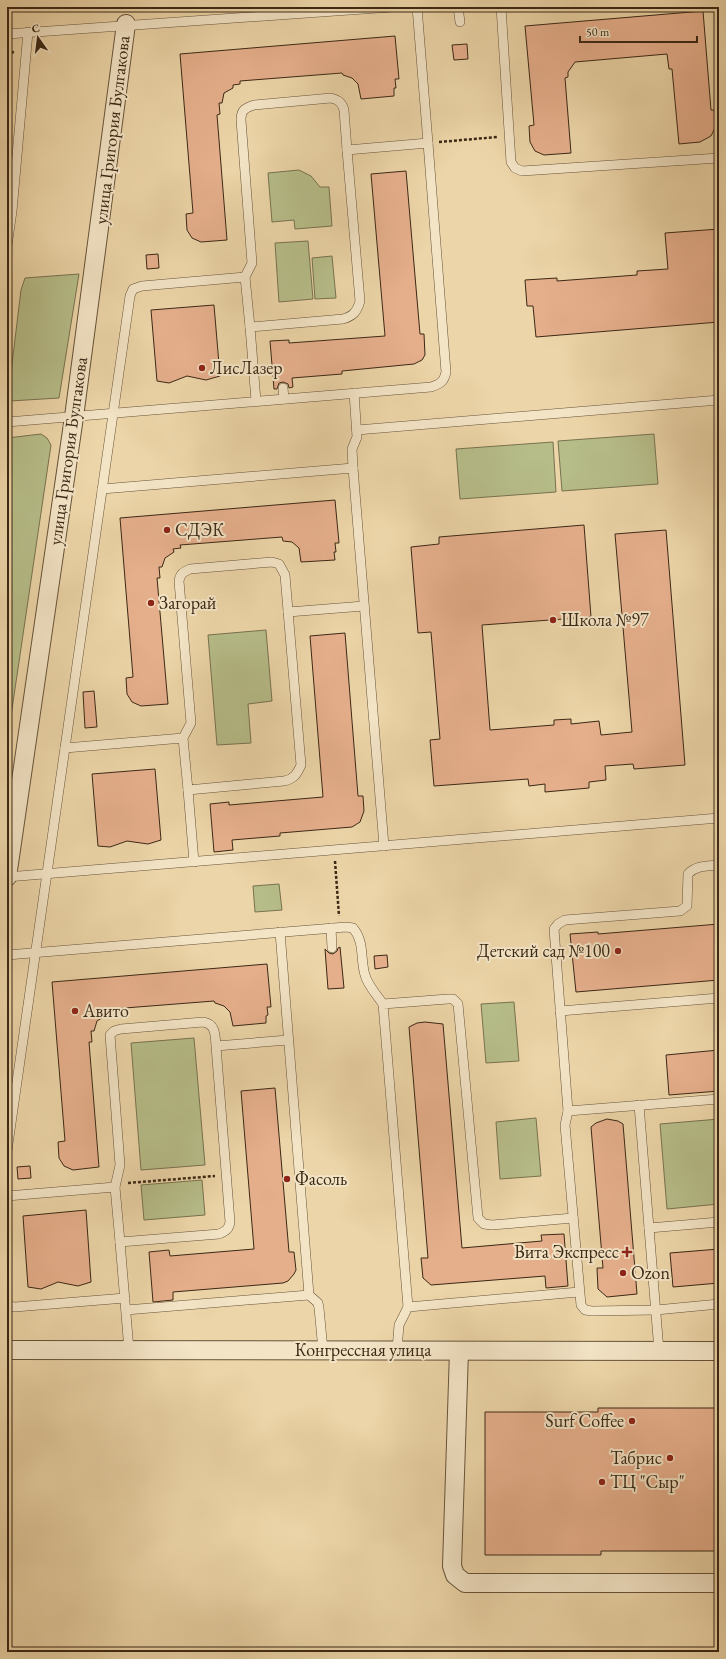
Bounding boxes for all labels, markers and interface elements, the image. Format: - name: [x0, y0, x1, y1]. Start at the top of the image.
- north arrow: [18, 18, 58, 58]
- scale bar: [580, 18, 697, 44]
- text: С: [30, 21, 41, 36]
- text: 50 m: [586, 24, 610, 40]
- street label: улица Григория Булгакова: [89, 33, 135, 226]
- street label: улица Григория Булгакова: [43, 354, 92, 547]
- place label: ЛисЛазер: [210, 356, 283, 379]
- marker: ЛисЛазер: [197, 363, 207, 373]
- place label: СДЭК: [175, 518, 224, 541]
- marker: СДЭК: [162, 525, 172, 535]
- place label: Загорай: [159, 591, 217, 614]
- marker: Загорай: [146, 598, 156, 608]
- place label: Школа №97: [561, 608, 649, 631]
- marker: Школа №97: [548, 615, 558, 625]
- place label: Детский сад №100: [477, 939, 610, 962]
- marker: Детский сад №100: [613, 946, 623, 956]
- place label: Авито: [82, 999, 129, 1022]
- marker: Авито: [70, 1006, 80, 1016]
- place label: Фасоль: [295, 1167, 347, 1190]
- marker: Фасоль: [282, 1174, 292, 1184]
- place label: Вита Экспресс: [514, 1240, 619, 1263]
- marker: Вита Экспресс: [622, 1247, 632, 1257]
- place label: Ozon: [631, 1261, 670, 1284]
- marker: Ozon: [618, 1268, 628, 1278]
- street label: Конгрессная улица: [295, 1338, 432, 1361]
- place label: Surf Coffee: [545, 1409, 624, 1432]
- marker: Surf Coffee: [627, 1416, 637, 1426]
- place label: Табрис: [610, 1446, 662, 1469]
- marker: Табрис: [665, 1453, 675, 1463]
- place label: ТЦ "Сыр": [610, 1470, 685, 1493]
- marker: ТЦ "Сыр": [597, 1477, 607, 1487]

